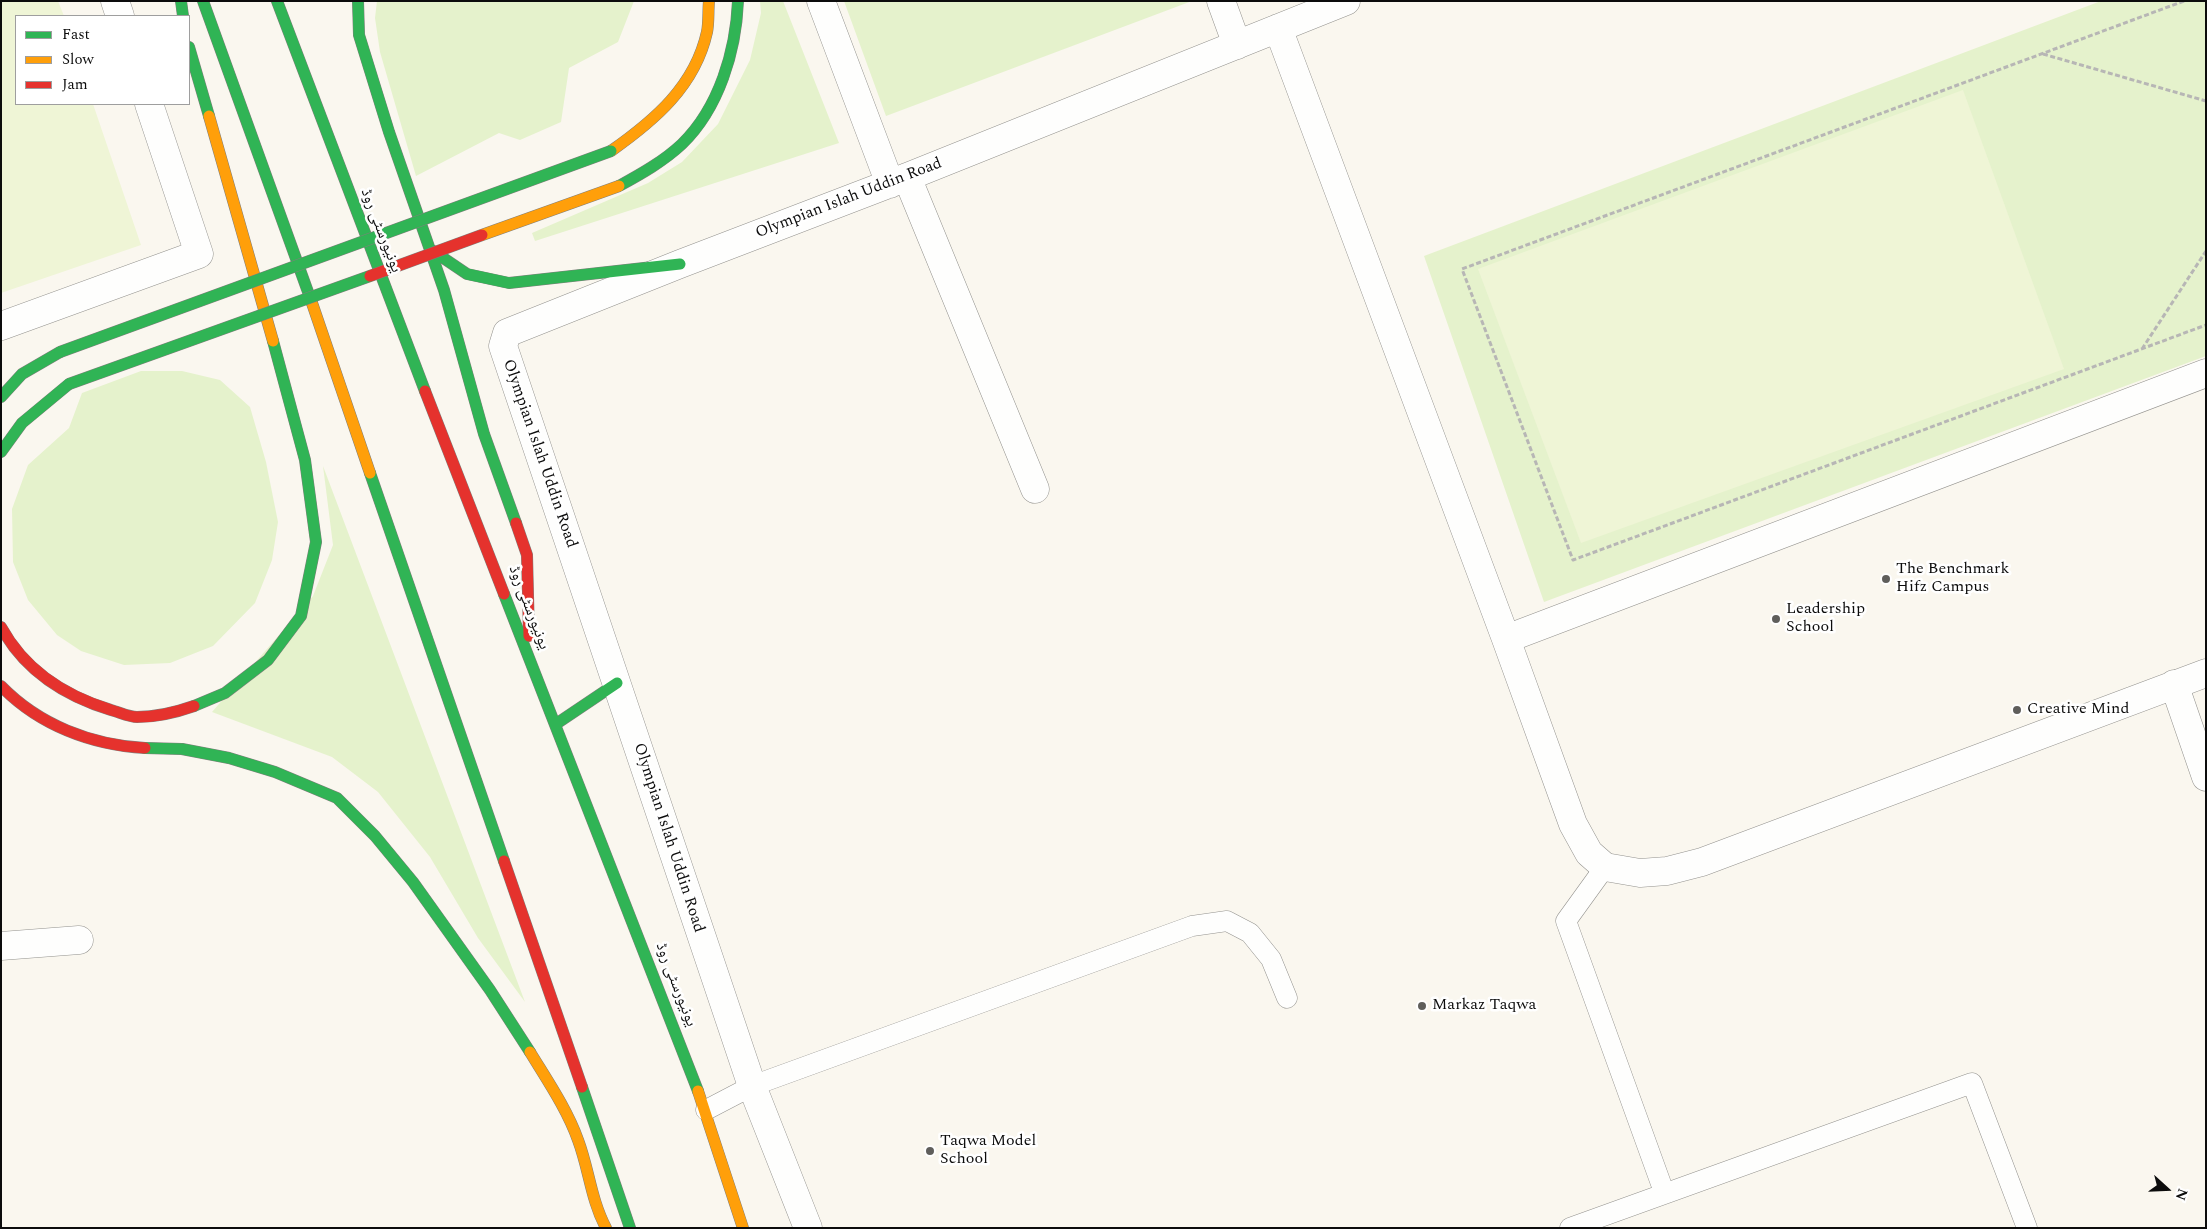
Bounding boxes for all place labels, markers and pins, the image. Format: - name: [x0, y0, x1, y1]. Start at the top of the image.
- place label: The Benchmark Hifz Campus: [1896, 560, 2009, 598]
- marker: The Benchmark Hifz Campus: [1880, 573, 1892, 585]
- place label: Leadership School: [1786, 600, 1865, 638]
- marker: Leadership School: [1770, 613, 1782, 625]
- place label: Creative Mind: [2027, 700, 2129, 720]
- marker: Creative Mind: [2011, 704, 2023, 716]
- place label: Markaz Taqwa: [1432, 996, 1536, 1016]
- marker: Markaz Taqwa: [1416, 1000, 1428, 1012]
- place label: Taqwa Model School: [940, 1132, 1036, 1170]
- marker: Taqwa Model School: [924, 1145, 936, 1157]

